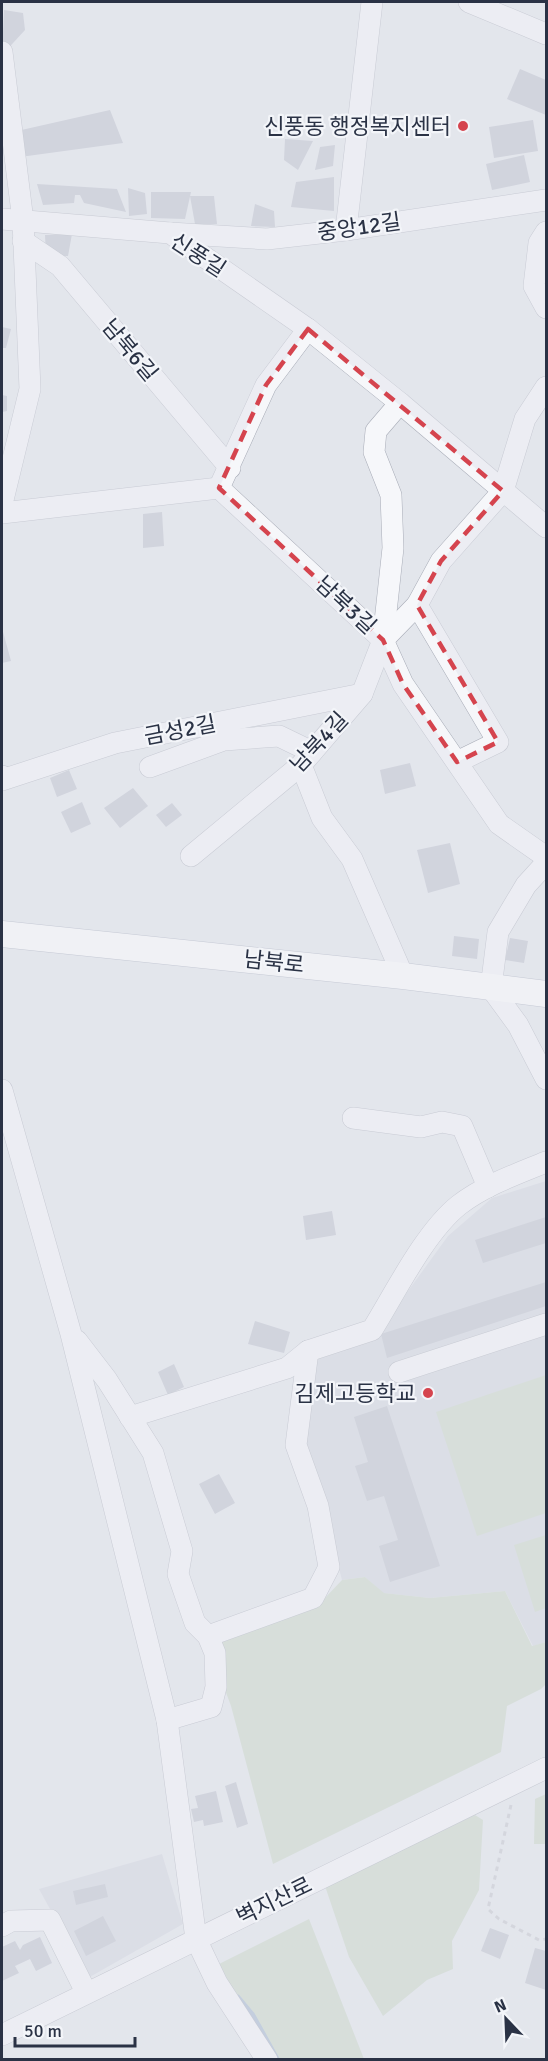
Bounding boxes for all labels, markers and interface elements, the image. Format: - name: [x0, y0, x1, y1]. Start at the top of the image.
- place label: 신풍동 행정복지센터: [264, 113, 451, 140]
- marker: 신풍동 행정복지센터: [456, 119, 470, 133]
- street label: 중앙12길: [315, 208, 403, 246]
- street label: 신풍길: [165, 227, 231, 283]
- street label: 남북6길: [96, 314, 164, 386]
- street label: 남북3길: [310, 570, 382, 640]
- street label: 남북4길: [284, 706, 354, 778]
- street label: 금성2길: [142, 710, 218, 750]
- street label: 남북로: [242, 945, 306, 979]
- place label: 김제고등학교: [295, 1380, 416, 1407]
- marker: 김제고등학교: [421, 1386, 435, 1400]
- street label: 벽지산로: [232, 1871, 316, 1931]
- north arrow: [476, 1989, 536, 2049]
- text: N: [491, 1995, 510, 2017]
- scale bar: [15, 2010, 135, 2048]
- text: 50 m: [24, 2020, 62, 2042]

